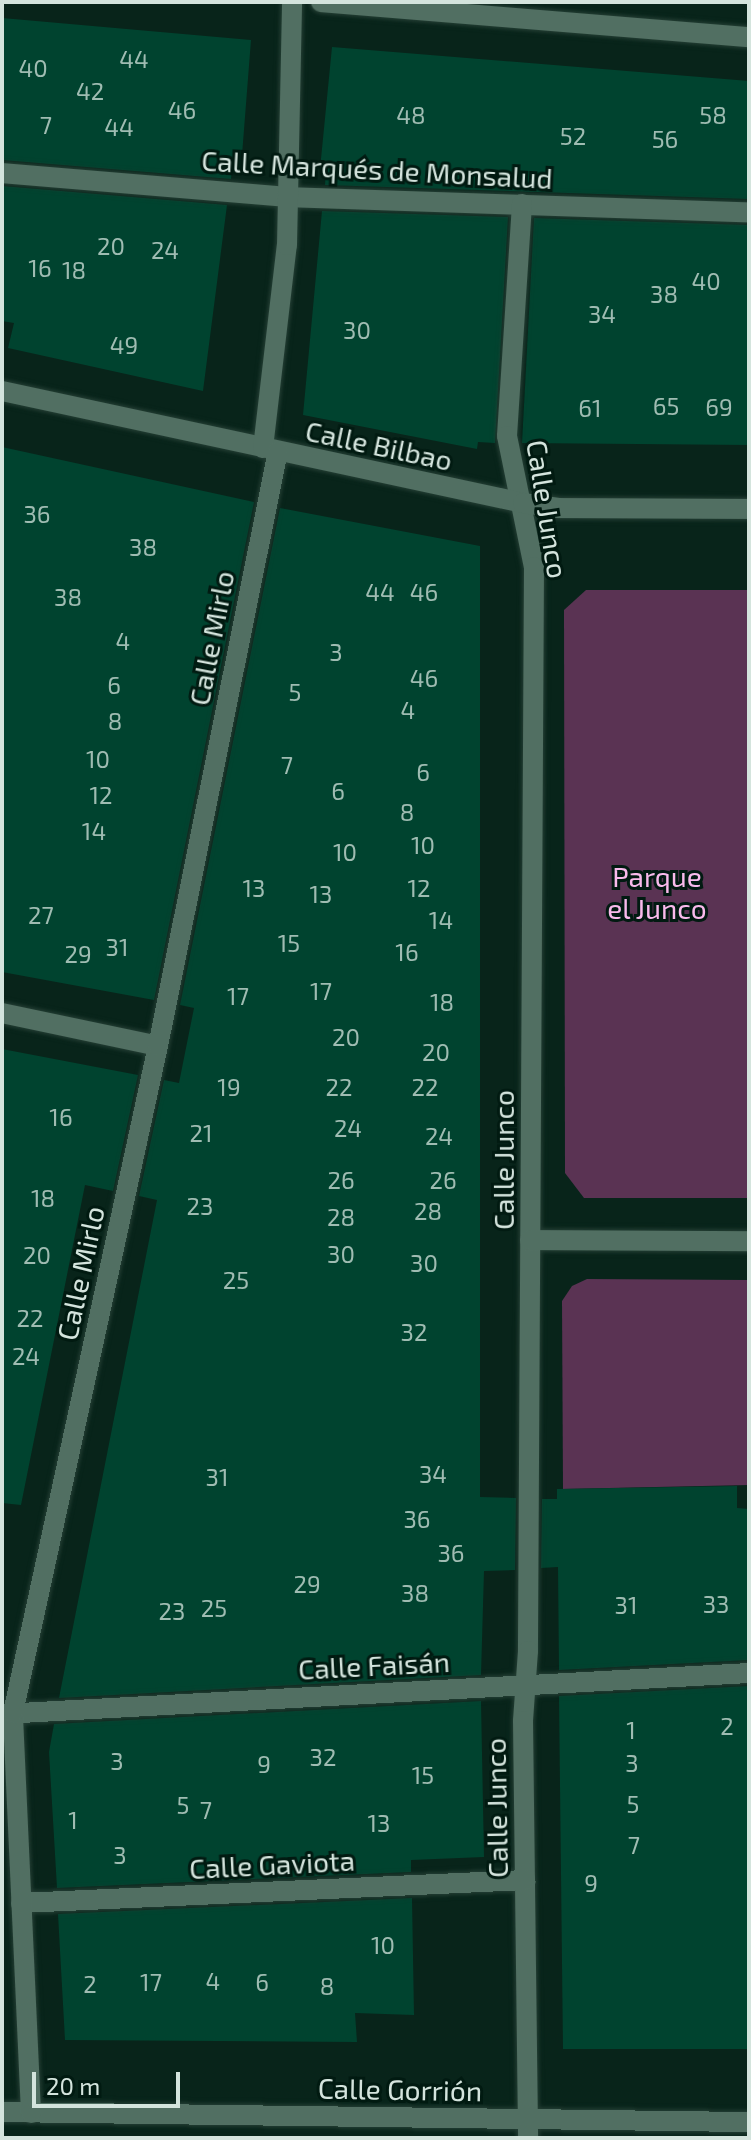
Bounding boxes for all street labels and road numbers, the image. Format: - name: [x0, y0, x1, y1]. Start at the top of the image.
- street label: Calle Marqués de Monsalud: [201, 143, 553, 195]
- street label: Calle Bilbao: [303, 413, 455, 477]
- street label: Calle Junco: [520, 437, 576, 581]
- street label: Calle Mirlo: [182, 568, 240, 708]
- street label: Calle Junco: [486, 1090, 520, 1230]
- street label: Calle Mirlo: [49, 1203, 111, 1343]
- street label: Calle Faisán: [297, 1644, 451, 1686]
- street label: Calle Junco: [478, 1738, 514, 1878]
- street label: Calle Gaviota: [188, 1843, 356, 1885]
- street label: Calle Gorrión: [318, 2071, 482, 2107]

